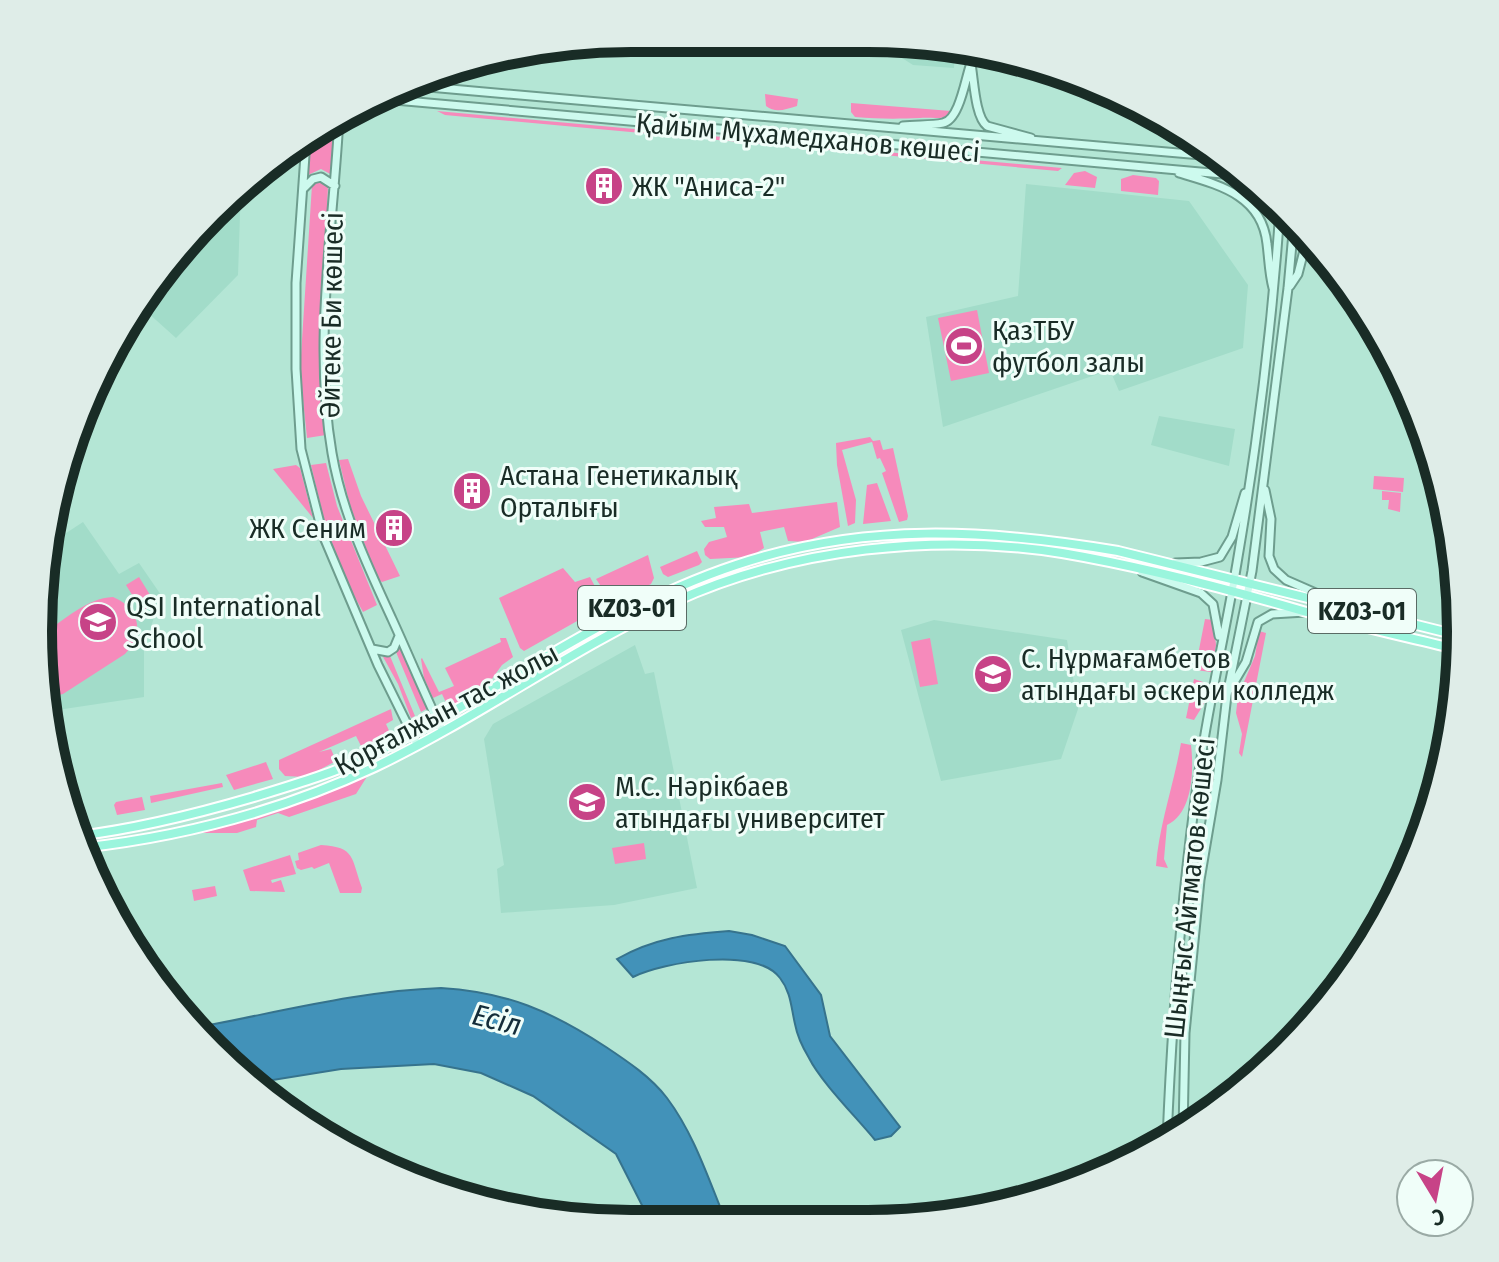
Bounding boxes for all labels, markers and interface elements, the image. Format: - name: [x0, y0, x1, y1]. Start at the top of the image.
- street label: Қайым Мұхамедханов көшесі: [635, 106, 981, 169]
- building icon: ЖК "Аниса-2": [583, 165, 625, 207]
- place label: ЖК "Аниса-2": [632, 170, 785, 203]
- street label: Әйтеке Би көшесі: [313, 212, 350, 418]
- place label: ҚазТБУ футбол залы: [992, 314, 1145, 379]
- sports icon: ҚазТБУ футбол залы: [943, 325, 985, 367]
- place label: Астана Генетикалық Орталығы: [500, 459, 738, 524]
- building icon: Астана Генетикалық Орталығы: [451, 470, 493, 512]
- building icon: ЖК Сеним: [373, 507, 415, 549]
- place label: ЖК Сеним: [249, 512, 366, 545]
- road number: KZ03-01: [578, 586, 686, 630]
- road number: KZ03-01: [1308, 589, 1416, 633]
- place label: QSI International School: [126, 590, 321, 655]
- school or university icon: QSI International School: [77, 601, 119, 643]
- street label: Қорғалжын тас жолы: [329, 637, 564, 782]
- place label: С. Нұрмағамбетов атындағы әскери колледж: [1021, 642, 1334, 707]
- school or university icon: С. Нұрмағамбетов атындағы әскери колледж: [972, 653, 1014, 695]
- street label: Шыңғыс Айтматов көшесі: [1157, 736, 1222, 1040]
- place label: М.С. Нәрікбаев атындағы университет: [615, 770, 885, 835]
- school or university icon: М.С. Нәрікбаев атындағы университет: [566, 781, 608, 823]
- water label: Есіл: [469, 997, 525, 1043]
- north arrow: [1395, 1158, 1475, 1238]
- text: С: [1430, 1203, 1446, 1232]

